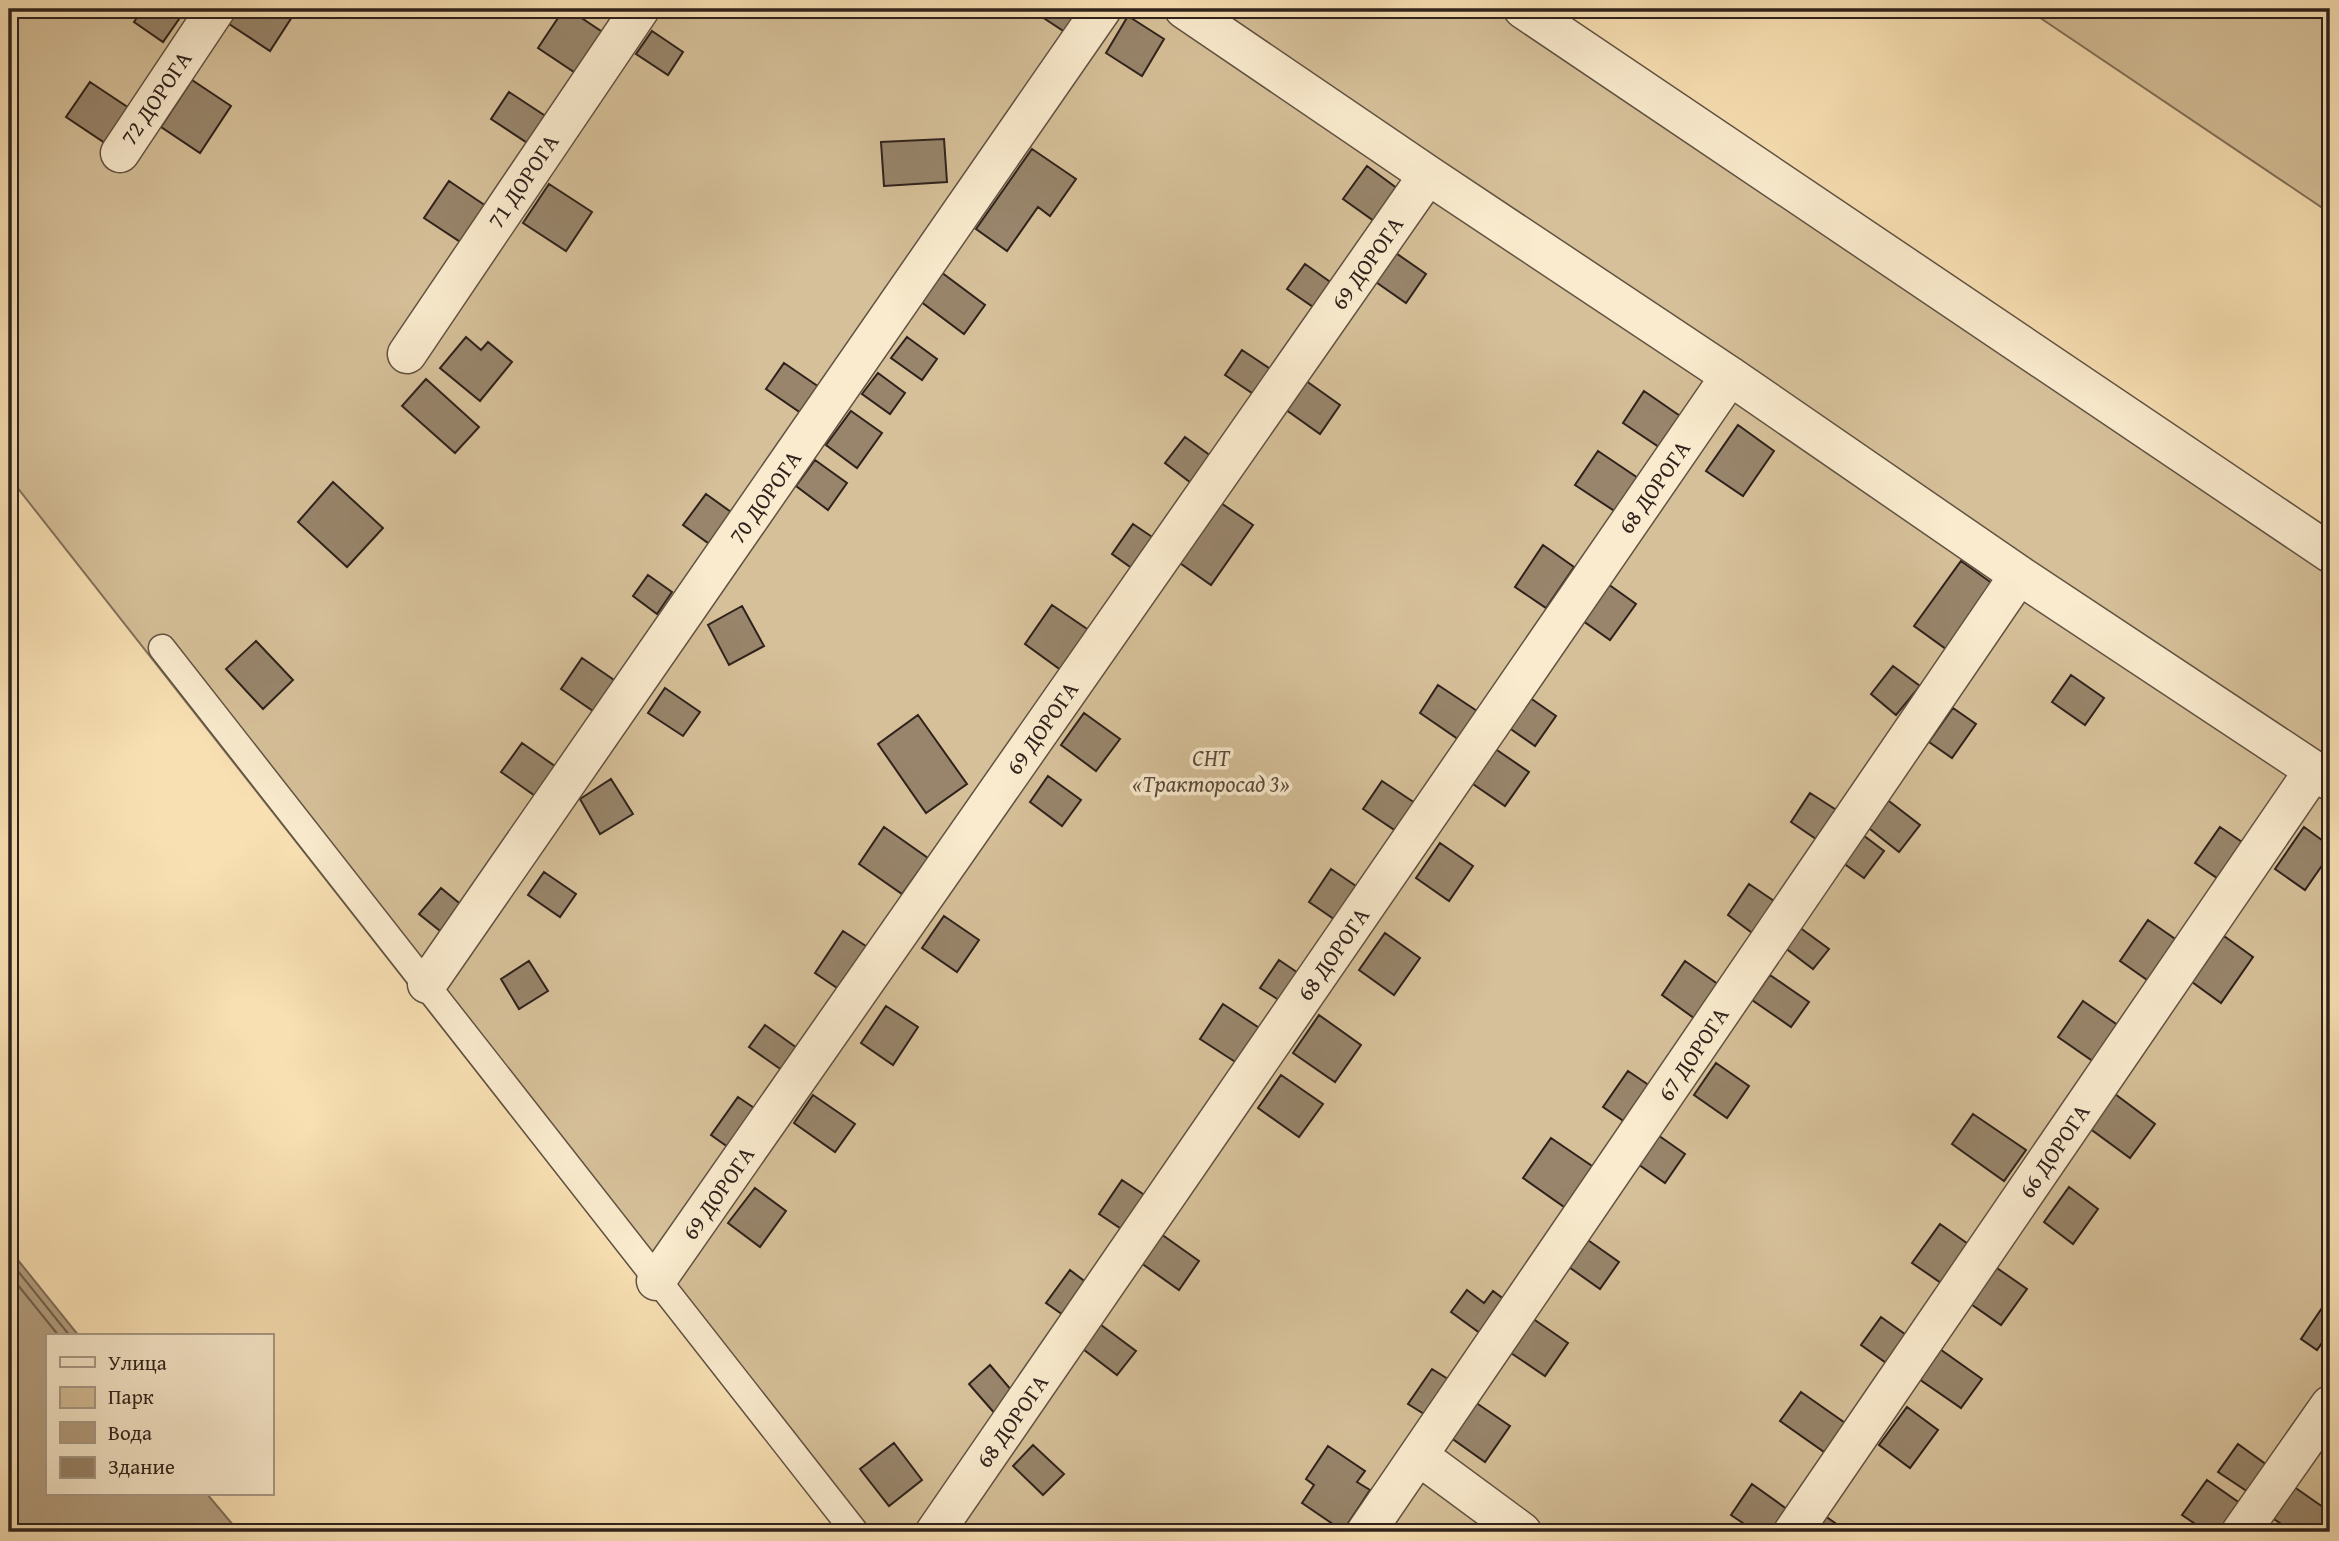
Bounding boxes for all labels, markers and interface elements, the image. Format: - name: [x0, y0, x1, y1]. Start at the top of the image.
- street label: 72 ДОРОГА: [112, 44, 199, 151]
- street label: 71 ДОРОГА: [479, 127, 566, 234]
- street label: 69 ДОРОГА: [1322, 209, 1411, 316]
- street label: 68 ДОРОГА: [1609, 433, 1698, 540]
- street label: 70 ДОРОГА: [720, 443, 809, 550]
- street label: 69 ДОРОГА: [997, 674, 1086, 781]
- park label: СНТ «Тракторосад 3»: [1132, 741, 1290, 800]
- street label: 68 ДОРОГА: [1288, 900, 1377, 1007]
- street label: 67 ДОРОГА: [1649, 1000, 1736, 1107]
- street label: 66 ДОРОГА: [2010, 1097, 2097, 1204]
- street label: 69 ДОРОГА: [673, 1139, 762, 1246]
- legend: [46, 1334, 273, 1496]
- text: Улица: [108, 1347, 167, 1378]
- street label: 68 ДОРОГА: [967, 1367, 1056, 1474]
- text: Парк: [108, 1381, 154, 1412]
- text: Вода: [108, 1417, 152, 1448]
- text: Здание: [108, 1451, 175, 1482]

